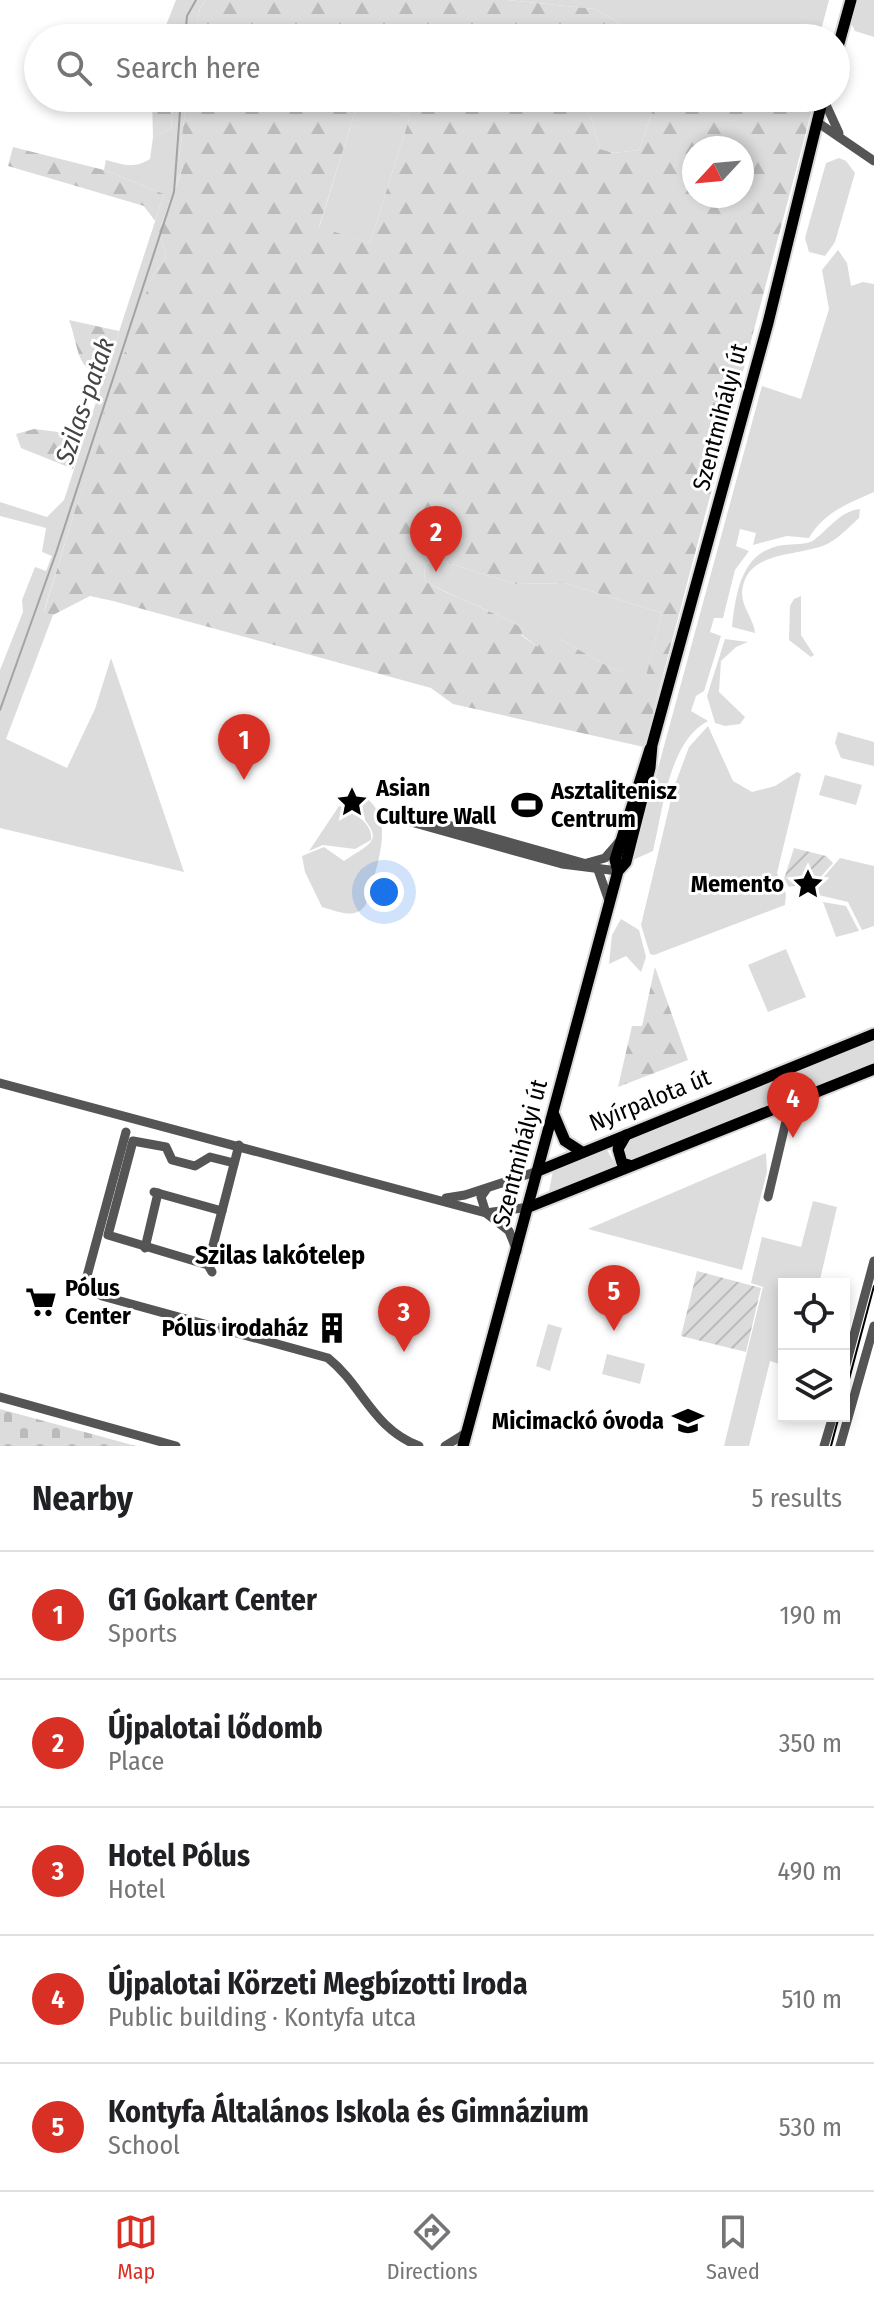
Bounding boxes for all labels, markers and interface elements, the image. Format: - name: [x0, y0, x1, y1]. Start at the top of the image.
- search box: [24, 24, 850, 112]
- icon: search: [52, 46, 96, 90]
- text: Search here: [116, 50, 261, 86]
- north arrow: [682, 136, 754, 208]
- water label: Szilas-patak: [49, 334, 121, 469]
- street label: Szentmihályi út: [687, 340, 753, 493]
- pin: 2: [410, 506, 462, 572]
- pin: 1: [218, 714, 270, 780]
- place label: Asian Culture Wall: [375, 774, 496, 830]
- place label: Asztalitenisz Centrum: [550, 777, 677, 833]
- place icon: Asian Culture Wall: [335, 785, 369, 819]
- sports icon: Asztalitenisz Centrum: [510, 788, 544, 822]
- place icon: Memento: [791, 867, 825, 901]
- place label: Memento: [691, 870, 784, 898]
- your location: [364, 872, 404, 912]
- street label: Nyírpalota út: [585, 1063, 715, 1137]
- pin: 4: [767, 1072, 819, 1138]
- street label: Szentmihályi út: [487, 1076, 553, 1229]
- district label: Szilas lakótelep: [195, 1240, 365, 1271]
- pin: 5: [588, 1265, 640, 1331]
- place label: Pólus Center: [65, 1274, 131, 1330]
- map controls: [778, 1278, 850, 1422]
- button: locate: [778, 1278, 850, 1350]
- supermarket icon: Pólus Center: [24, 1285, 58, 1319]
- pin: 3: [378, 1286, 430, 1352]
- building icon: Pólus irodaház: [315, 1311, 349, 1345]
- place label: Pólus irodaház: [162, 1314, 308, 1342]
- button: layers: [778, 1350, 850, 1422]
- school or university icon: Micimackó óvoda: [671, 1404, 705, 1438]
- place label: Micimackó óvoda: [492, 1407, 664, 1435]
- text: Nearby: [32, 1478, 133, 1519]
- text: 5 results: [752, 1483, 842, 1514]
- text: G1 Gokart Center: [108, 1582, 317, 1618]
- text: 1: [53, 1600, 64, 1631]
- text: 190 m: [780, 1600, 842, 1631]
- text: Sports: [108, 1618, 177, 1649]
- text: Újpalotai lődomb: [108, 1710, 323, 1746]
- text: 2: [52, 1728, 64, 1759]
- text: 350 m: [779, 1728, 842, 1759]
- text: Place: [108, 1746, 164, 1777]
- text: Hotel Pólus: [108, 1838, 250, 1874]
- text: 3: [52, 1856, 64, 1887]
- text: 490 m: [778, 1856, 842, 1887]
- text: Hotel: [108, 1874, 165, 1905]
- text: Újpalotai Körzeti Megbízotti Iroda: [108, 1966, 528, 2002]
- text: 4: [51, 1984, 65, 2015]
- text: 510 m: [782, 1984, 842, 2015]
- text: Public building · Kontyfa utca: [108, 2002, 416, 2033]
- text: Kontyfa Általános Iskola és Gimnázium: [108, 2094, 589, 2130]
- text: 5: [52, 2112, 64, 2143]
- text: 530 m: [779, 2112, 842, 2143]
- text: School: [108, 2130, 180, 2161]
- tab: Map: [114, 2210, 158, 2285]
- tab: Directions: [387, 2210, 478, 2285]
- tab: Saved: [706, 2210, 760, 2285]

